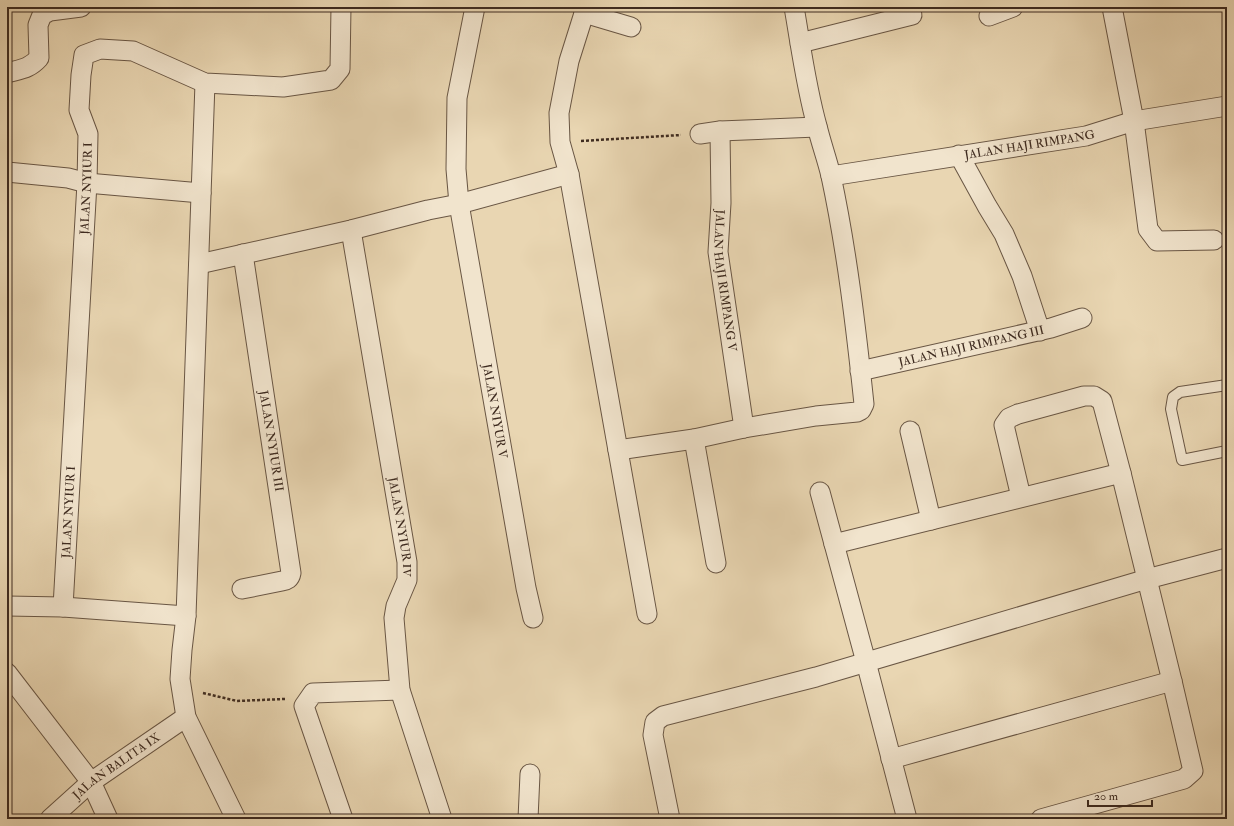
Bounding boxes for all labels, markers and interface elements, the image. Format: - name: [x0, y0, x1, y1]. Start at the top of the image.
- street label: JALAN HAJI RIMPANG: [962, 126, 1097, 163]
- street label: JALAN NYIUR I: [77, 142, 95, 236]
- street label: JALAN HAJI RIMPANG V: [711, 208, 740, 353]
- street label: JALAN HAJI RIMPANG III: [896, 322, 1046, 370]
- street label: JALAN NIYUR V: [479, 361, 511, 460]
- street label: JALAN NYIUR III: [255, 388, 286, 493]
- street label: JALAN NYIUR I: [58, 465, 78, 560]
- street label: JALAN NYIUR IV: [385, 475, 415, 577]
- street label: JALAN BALITA IX: [69, 729, 163, 803]
- scale bar: [1088, 782, 1152, 808]
- text: 20 m: [1094, 789, 1119, 804]

